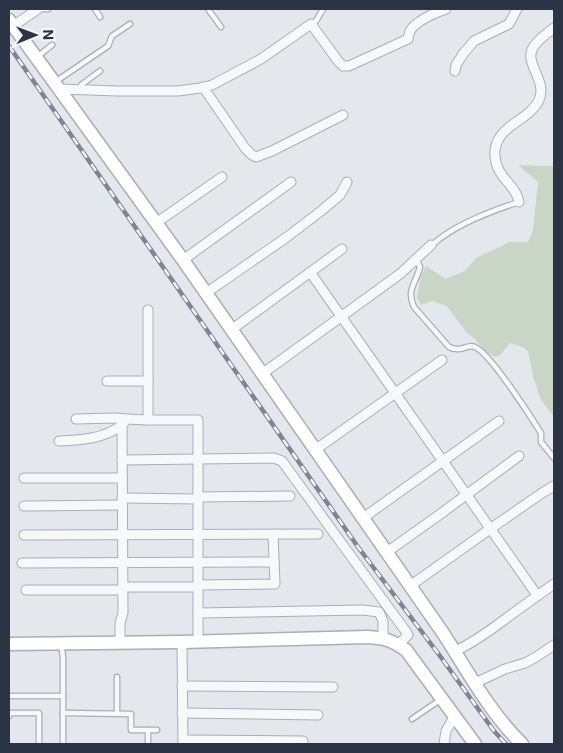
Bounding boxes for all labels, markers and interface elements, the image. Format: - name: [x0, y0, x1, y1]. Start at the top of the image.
- north arrow: [10, 10, 60, 60]
- text: N: [40, 29, 57, 40]

